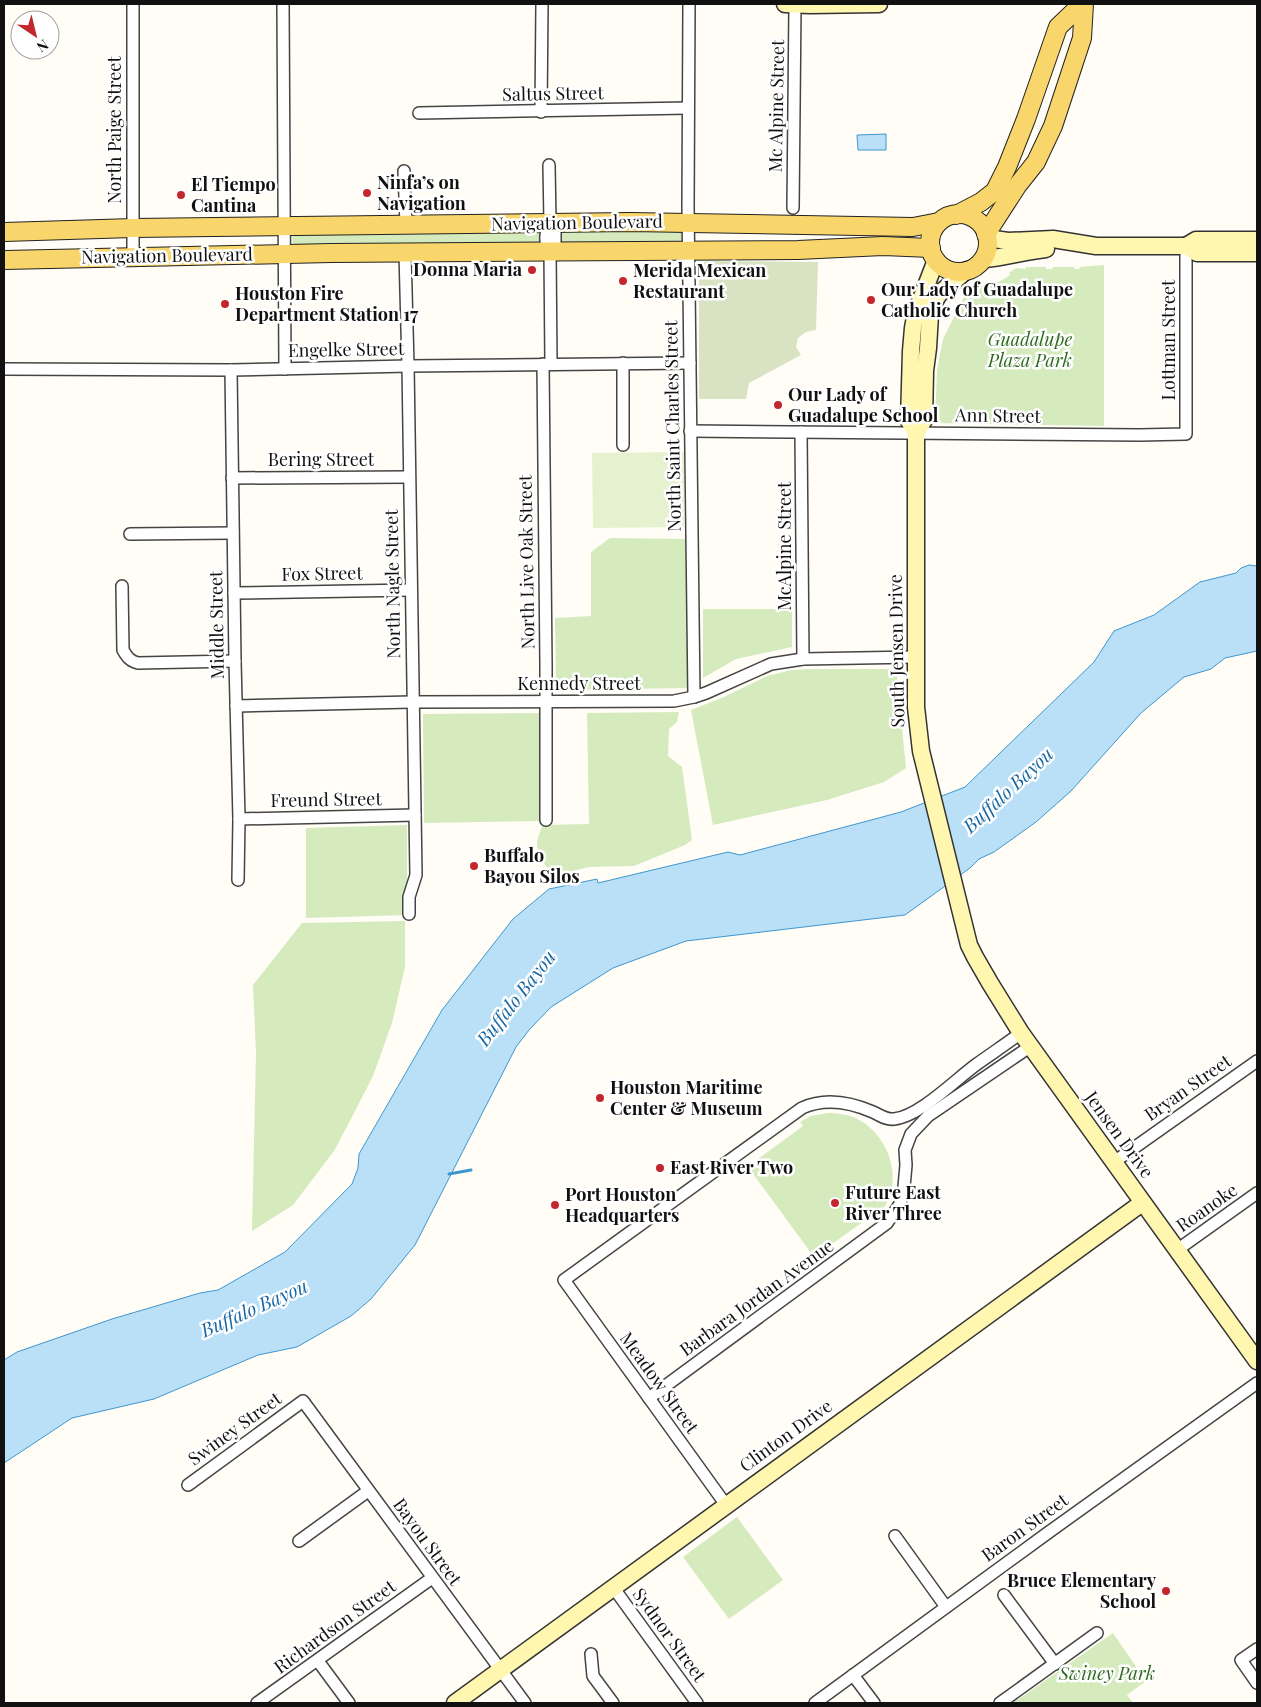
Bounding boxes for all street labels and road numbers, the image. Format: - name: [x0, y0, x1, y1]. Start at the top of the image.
- street label: Mc Alpine Street: [763, 39, 789, 173]
- street label: North Paige Street: [102, 56, 126, 204]
- street label: Saltus Street: [502, 80, 605, 106]
- street label: Navigation Boulevard: [491, 208, 664, 235]
- street label: Navigation Boulevard: [81, 241, 254, 268]
- street label: Lottman Street: [1156, 279, 1180, 400]
- street label: North Saint Charles Street: [658, 319, 686, 532]
- street label: Engelke Street: [288, 336, 405, 362]
- street label: Ann Street: [954, 402, 1042, 428]
- street label: Bering Street: [268, 447, 375, 471]
- street label: North Live Oak Street: [512, 474, 540, 650]
- street label: McAlpine Street: [772, 481, 796, 611]
- street label: North Nagle Street: [379, 509, 405, 659]
- street label: Fox Street: [281, 560, 363, 586]
- street label: Middle Street: [203, 570, 229, 680]
- street label: South Jensen Drive: [883, 574, 909, 728]
- street label: Kennedy Street: [517, 671, 641, 695]
- street label: Freund Street: [270, 786, 383, 812]
- street label: Bryan Street: [1139, 1048, 1236, 1126]
- street label: Jensen Drive: [1080, 1085, 1159, 1183]
- street label: Roanoke: [1171, 1177, 1242, 1237]
- street label: Barbara Jordan Avenue: [675, 1233, 838, 1361]
- street label: Meadow Street: [615, 1327, 705, 1438]
- street label: Swiney Street: [183, 1386, 286, 1470]
- street label: Clinton Drive: [734, 1393, 837, 1477]
- street label: Baron Street: [976, 1487, 1073, 1567]
- street label: Bayou Street: [388, 1493, 468, 1590]
- street label: Richardson Street: [269, 1574, 401, 1678]
- street label: Sydnor Street: [628, 1583, 712, 1687]

